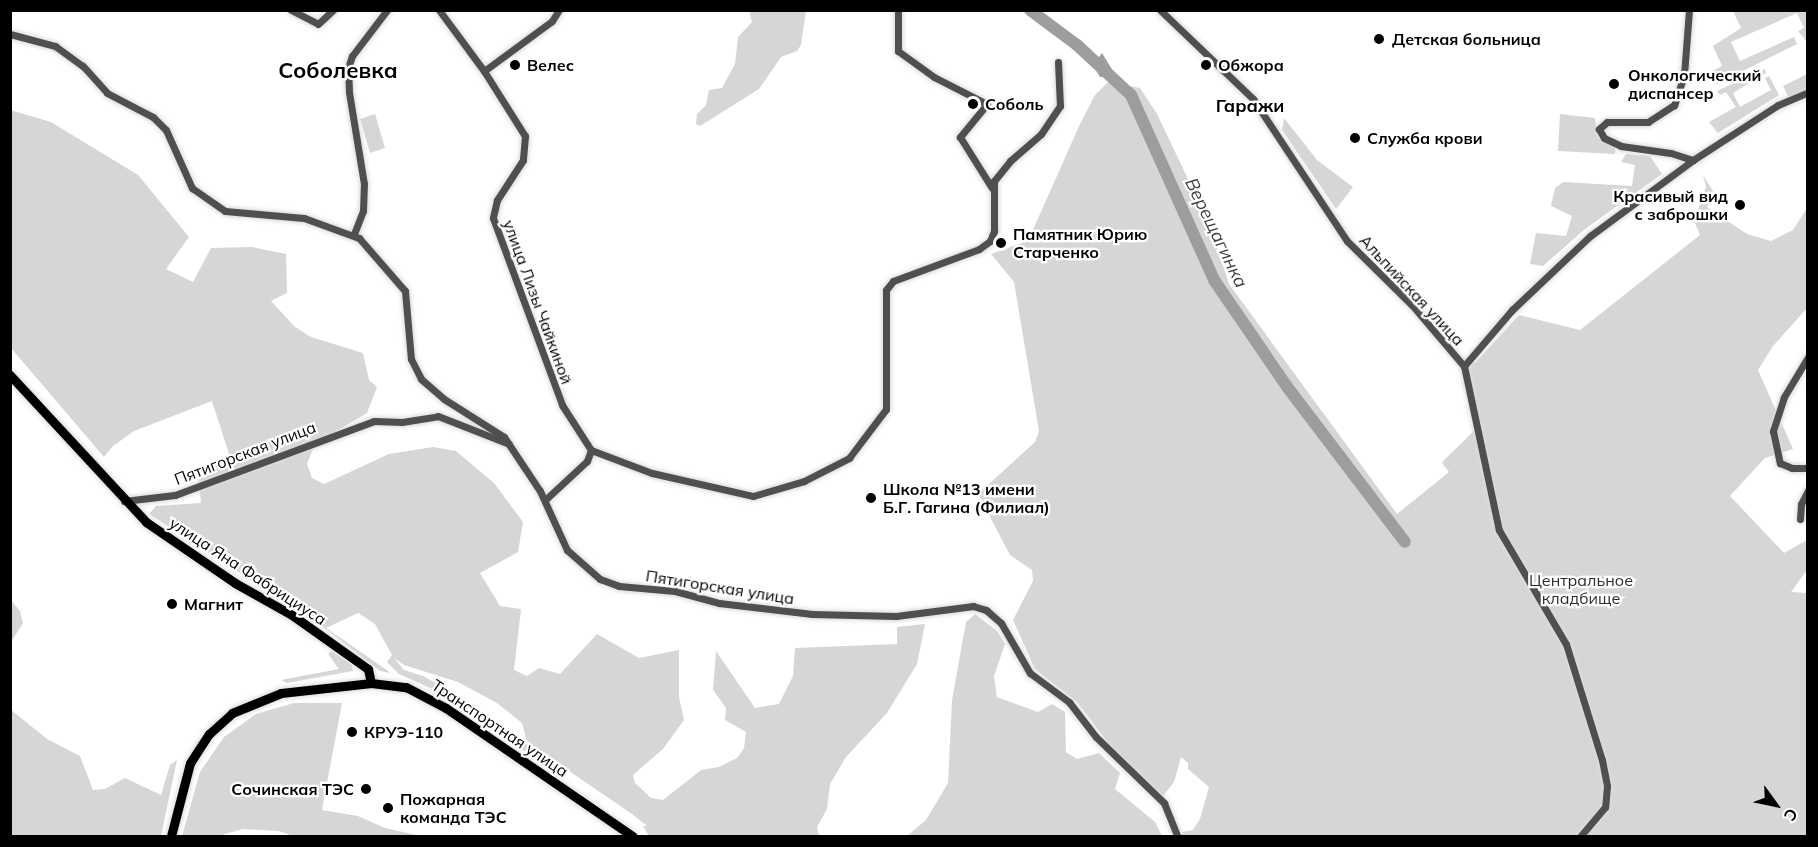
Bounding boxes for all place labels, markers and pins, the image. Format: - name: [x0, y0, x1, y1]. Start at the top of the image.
- place label: Детская больница: [1392, 29, 1541, 49]
- marker: Детская больница: [1370, 30, 1388, 48]
- place label: Велес: [527, 55, 574, 75]
- place label: Обжора: [1218, 55, 1284, 75]
- marker: Велес: [508, 58, 522, 72]
- marker: Обжора: [1199, 58, 1213, 72]
- place label: Онкологический диспансер: [1628, 65, 1761, 103]
- marker: Онкологический диспансер: [1605, 75, 1623, 93]
- place label: Соболь: [985, 94, 1044, 114]
- marker: Соболь: [966, 97, 980, 111]
- place label: Служба крови: [1367, 128, 1483, 148]
- marker: Служба крови: [1348, 131, 1362, 145]
- place label: Красивый вид с заброшки: [1613, 186, 1728, 224]
- marker: Красивый вид с заброшки: [1733, 198, 1747, 212]
- place label: Памятник Юрию Старченко: [1013, 224, 1147, 262]
- marker: Памятник Юрию Старченко: [994, 236, 1008, 250]
- place label: Школа №13 имени Б.Г. Гагина (Филиал): [883, 479, 1050, 517]
- marker: Школа №13 имени Б.Г. Гагина (Филиал): [864, 491, 878, 505]
- place label: Магнит: [184, 594, 243, 614]
- marker: Магнит: [165, 597, 179, 611]
- place label: КРУЭ-110: [364, 722, 443, 742]
- marker: КРУЭ-110: [345, 725, 359, 739]
- place label: Сочинская ТЭС: [231, 779, 354, 799]
- marker: Сочинская ТЭС: [359, 782, 373, 796]
- place label: Пожарная команда ТЭС: [400, 789, 507, 827]
- marker: Пожарная команда ТЭС: [381, 801, 395, 815]

